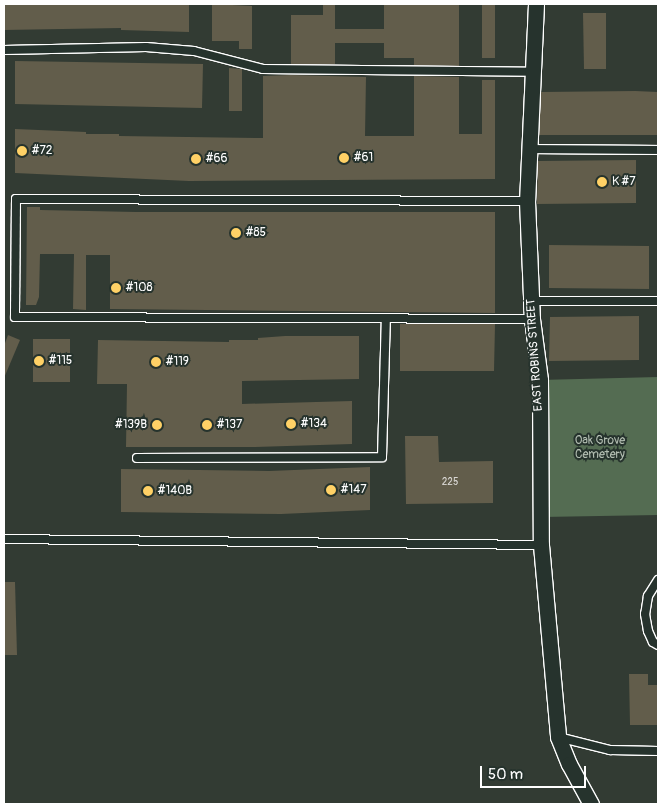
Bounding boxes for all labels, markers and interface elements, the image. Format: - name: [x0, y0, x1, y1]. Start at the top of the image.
- place label: #72: [32, 144, 53, 158]
- marker: #72: [16, 145, 28, 157]
- place label: #61: [354, 151, 373, 165]
- place label: #66: [206, 152, 227, 166]
- marker: #61: [338, 152, 350, 164]
- marker: #66: [190, 153, 202, 165]
- place label: K #7: [612, 175, 636, 189]
- marker: K #7: [596, 176, 608, 188]
- place label: #85: [246, 226, 266, 240]
- marker: #85: [230, 227, 242, 239]
- place label: #108: [126, 281, 152, 295]
- marker: #108: [110, 282, 122, 294]
- street label: EAST ROBINS STREET: [524, 298, 546, 412]
- place label: #115: [49, 354, 72, 368]
- marker: #115: [33, 355, 45, 367]
- place label: #119: [166, 355, 189, 369]
- marker: #119: [150, 356, 162, 368]
- place label: #134: [301, 417, 327, 431]
- place label: #139B: [115, 418, 147, 432]
- place label: #137: [217, 418, 242, 432]
- marker: #134: [285, 418, 297, 430]
- marker: #139B: [151, 419, 163, 431]
- marker: #137: [201, 419, 213, 431]
- park label: Oak Grove Cemetery: [575, 434, 625, 462]
- house number: 225: [442, 477, 458, 489]
- place label: #147: [341, 483, 366, 497]
- place label: #140B: [158, 484, 192, 498]
- marker: #147: [325, 484, 337, 496]
- marker: #140B: [142, 485, 154, 497]
- scale bar: [482, 756, 588, 788]
- text: 50 m: [488, 765, 523, 784]

